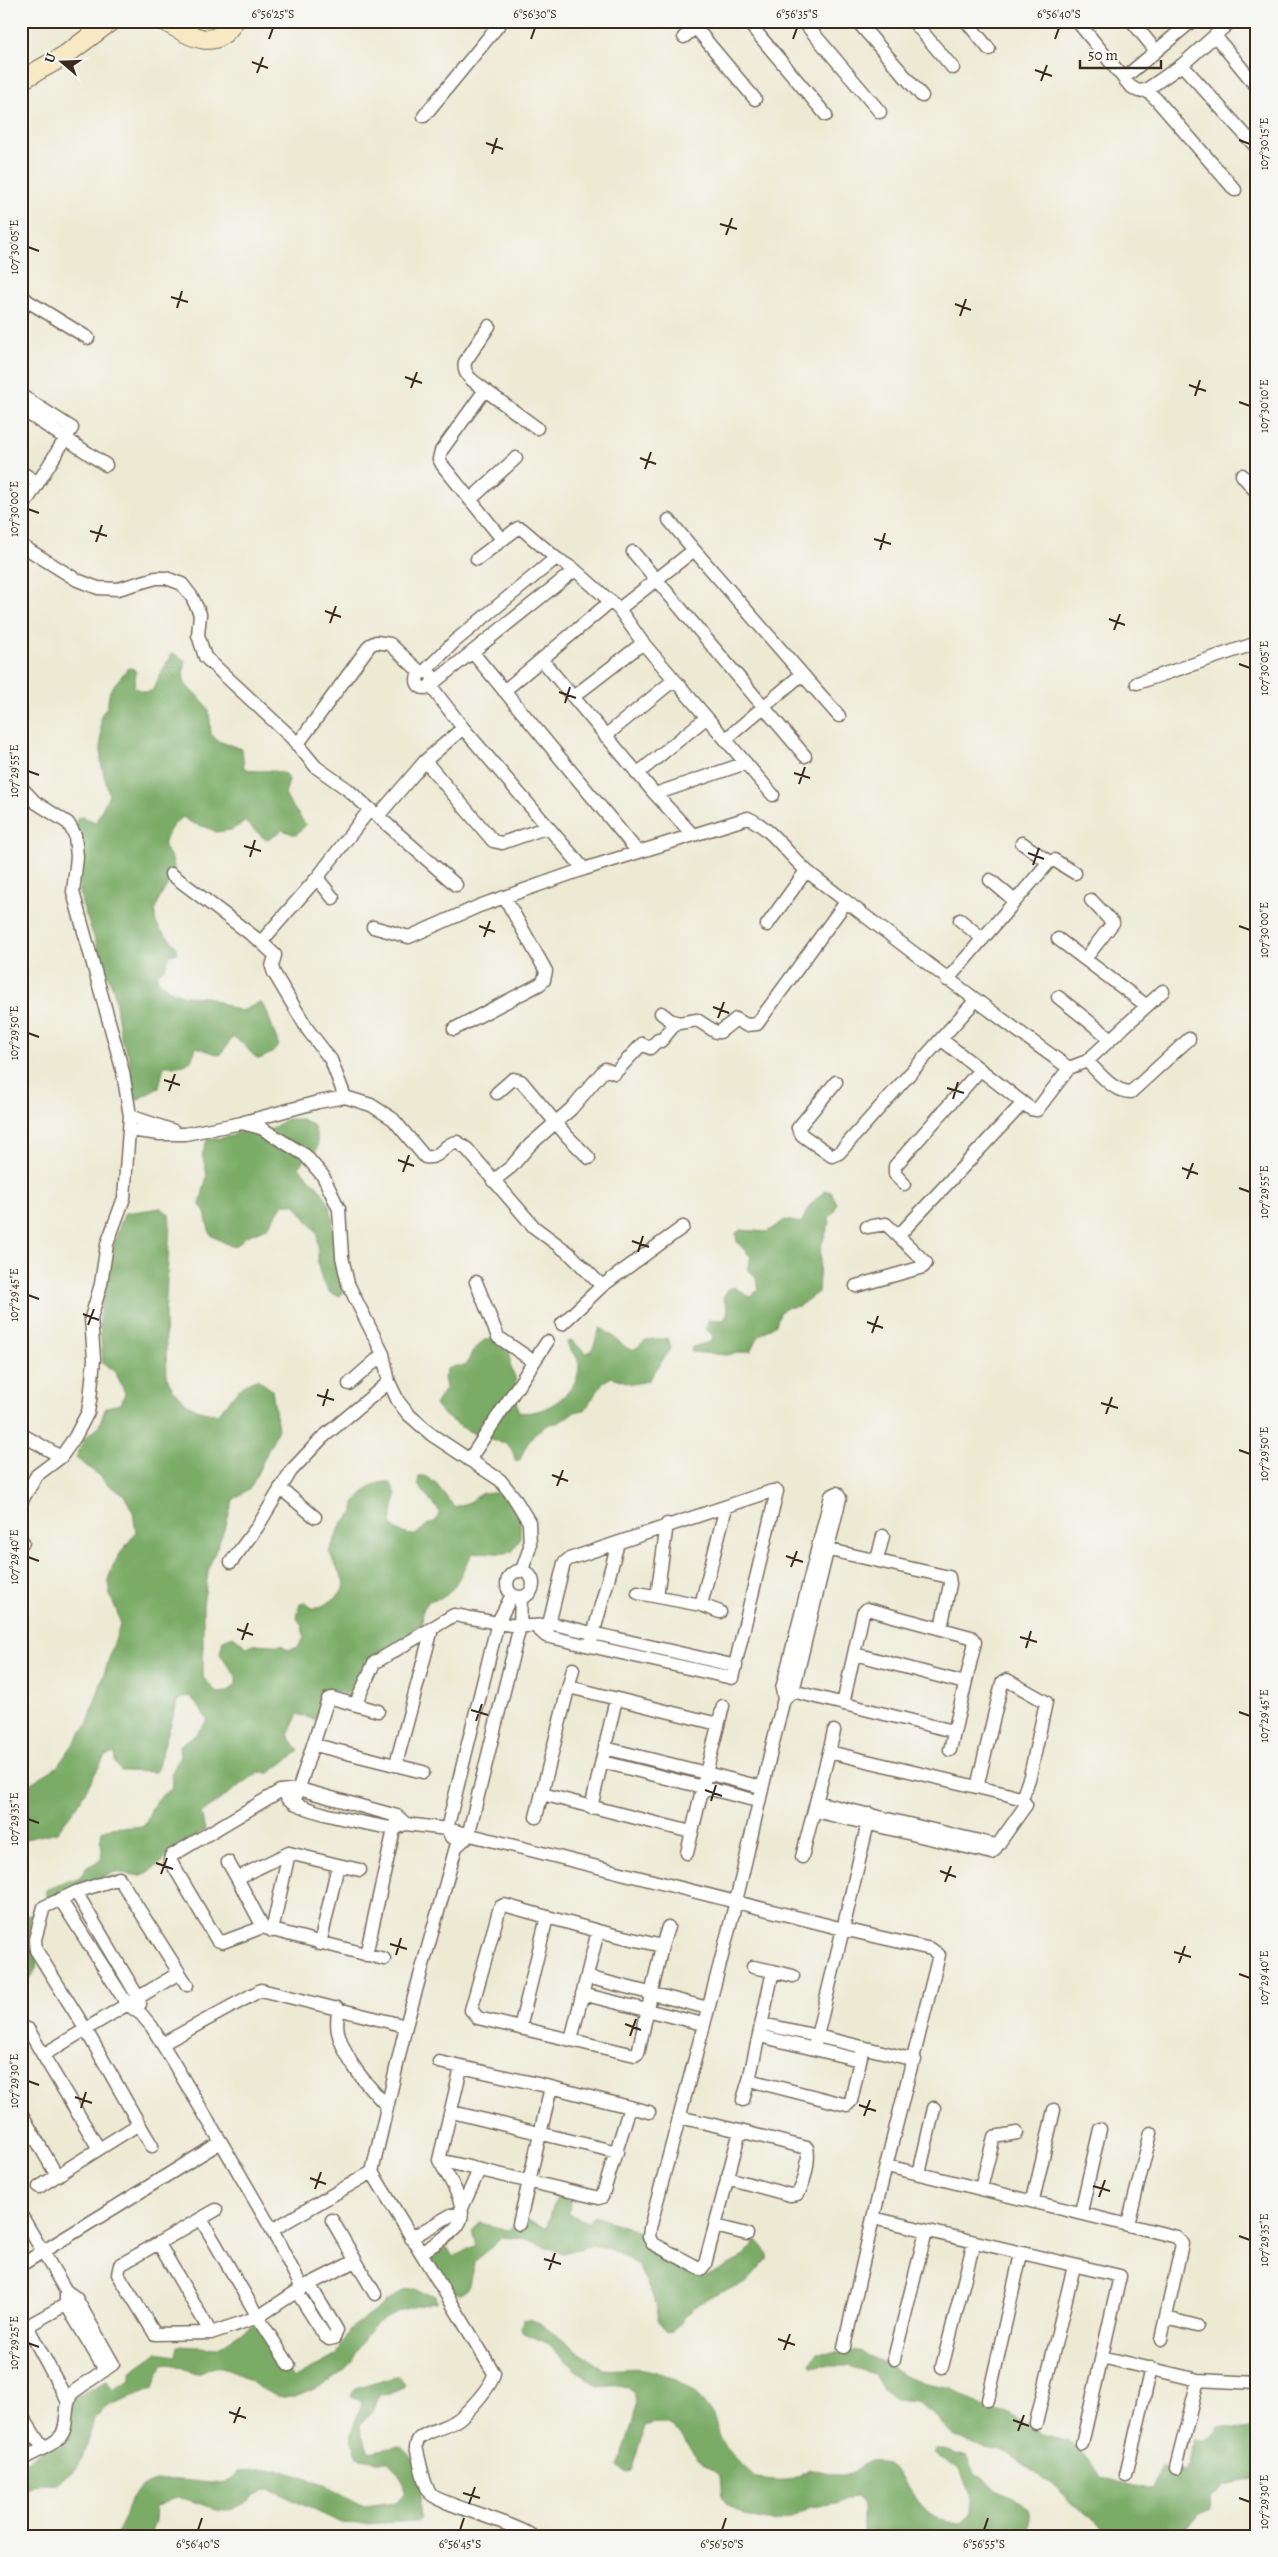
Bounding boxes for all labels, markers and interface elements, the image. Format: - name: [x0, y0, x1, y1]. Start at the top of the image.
- text: 6°56'25"S: [252, 6, 294, 22]
- text: 6°56'30"S: [513, 6, 557, 22]
- text: 6°56'35"S: [776, 6, 818, 22]
- text: 6°56'40"S: [1037, 6, 1081, 22]
- north arrow: [38, 38, 88, 88]
- scale bar: [1080, 38, 1162, 70]
- text: 50 m: [1088, 45, 1118, 65]
- text: U: [40, 50, 61, 65]
- text: 107°30'15"E: [1256, 118, 1272, 170]
- text: 107°30'05"E: [6, 220, 22, 274]
- text: 107°30'10"E: [1256, 379, 1272, 433]
- text: 107°30'00"E: [6, 481, 22, 537]
- text: 107°30'05"E: [1256, 641, 1272, 695]
- text: 107°29'55"E: [6, 744, 22, 798]
- text: 107°30'00"E: [1256, 902, 1272, 958]
- text: 107°29'50"E: [6, 1006, 22, 1060]
- text: 107°29'55"E: [1256, 1165, 1272, 1219]
- text: 107°29'45"E: [6, 1268, 22, 1322]
- text: 107°29'50"E: [1256, 1427, 1272, 1481]
- text: 107°29'40"E: [6, 1530, 22, 1584]
- text: 107°29'45"E: [1256, 1689, 1272, 1743]
- text: 107°29'35"E: [6, 1792, 22, 1846]
- text: 107°29'40"E: [1256, 1951, 1272, 2005]
- text: 107°29'30"E: [6, 2054, 22, 2108]
- text: 107°29'35"E: [1256, 2213, 1272, 2267]
- text: 107°29'25"E: [6, 2316, 22, 2370]
- text: 107°29'30"E: [1256, 2475, 1272, 2529]
- text: 6°56'40"S: [176, 2536, 220, 2552]
- text: 6°56'45"S: [439, 2536, 481, 2552]
- text: 6°56'50"S: [700, 2536, 744, 2552]
- text: 6°56'55"S: [963, 2536, 1005, 2552]

